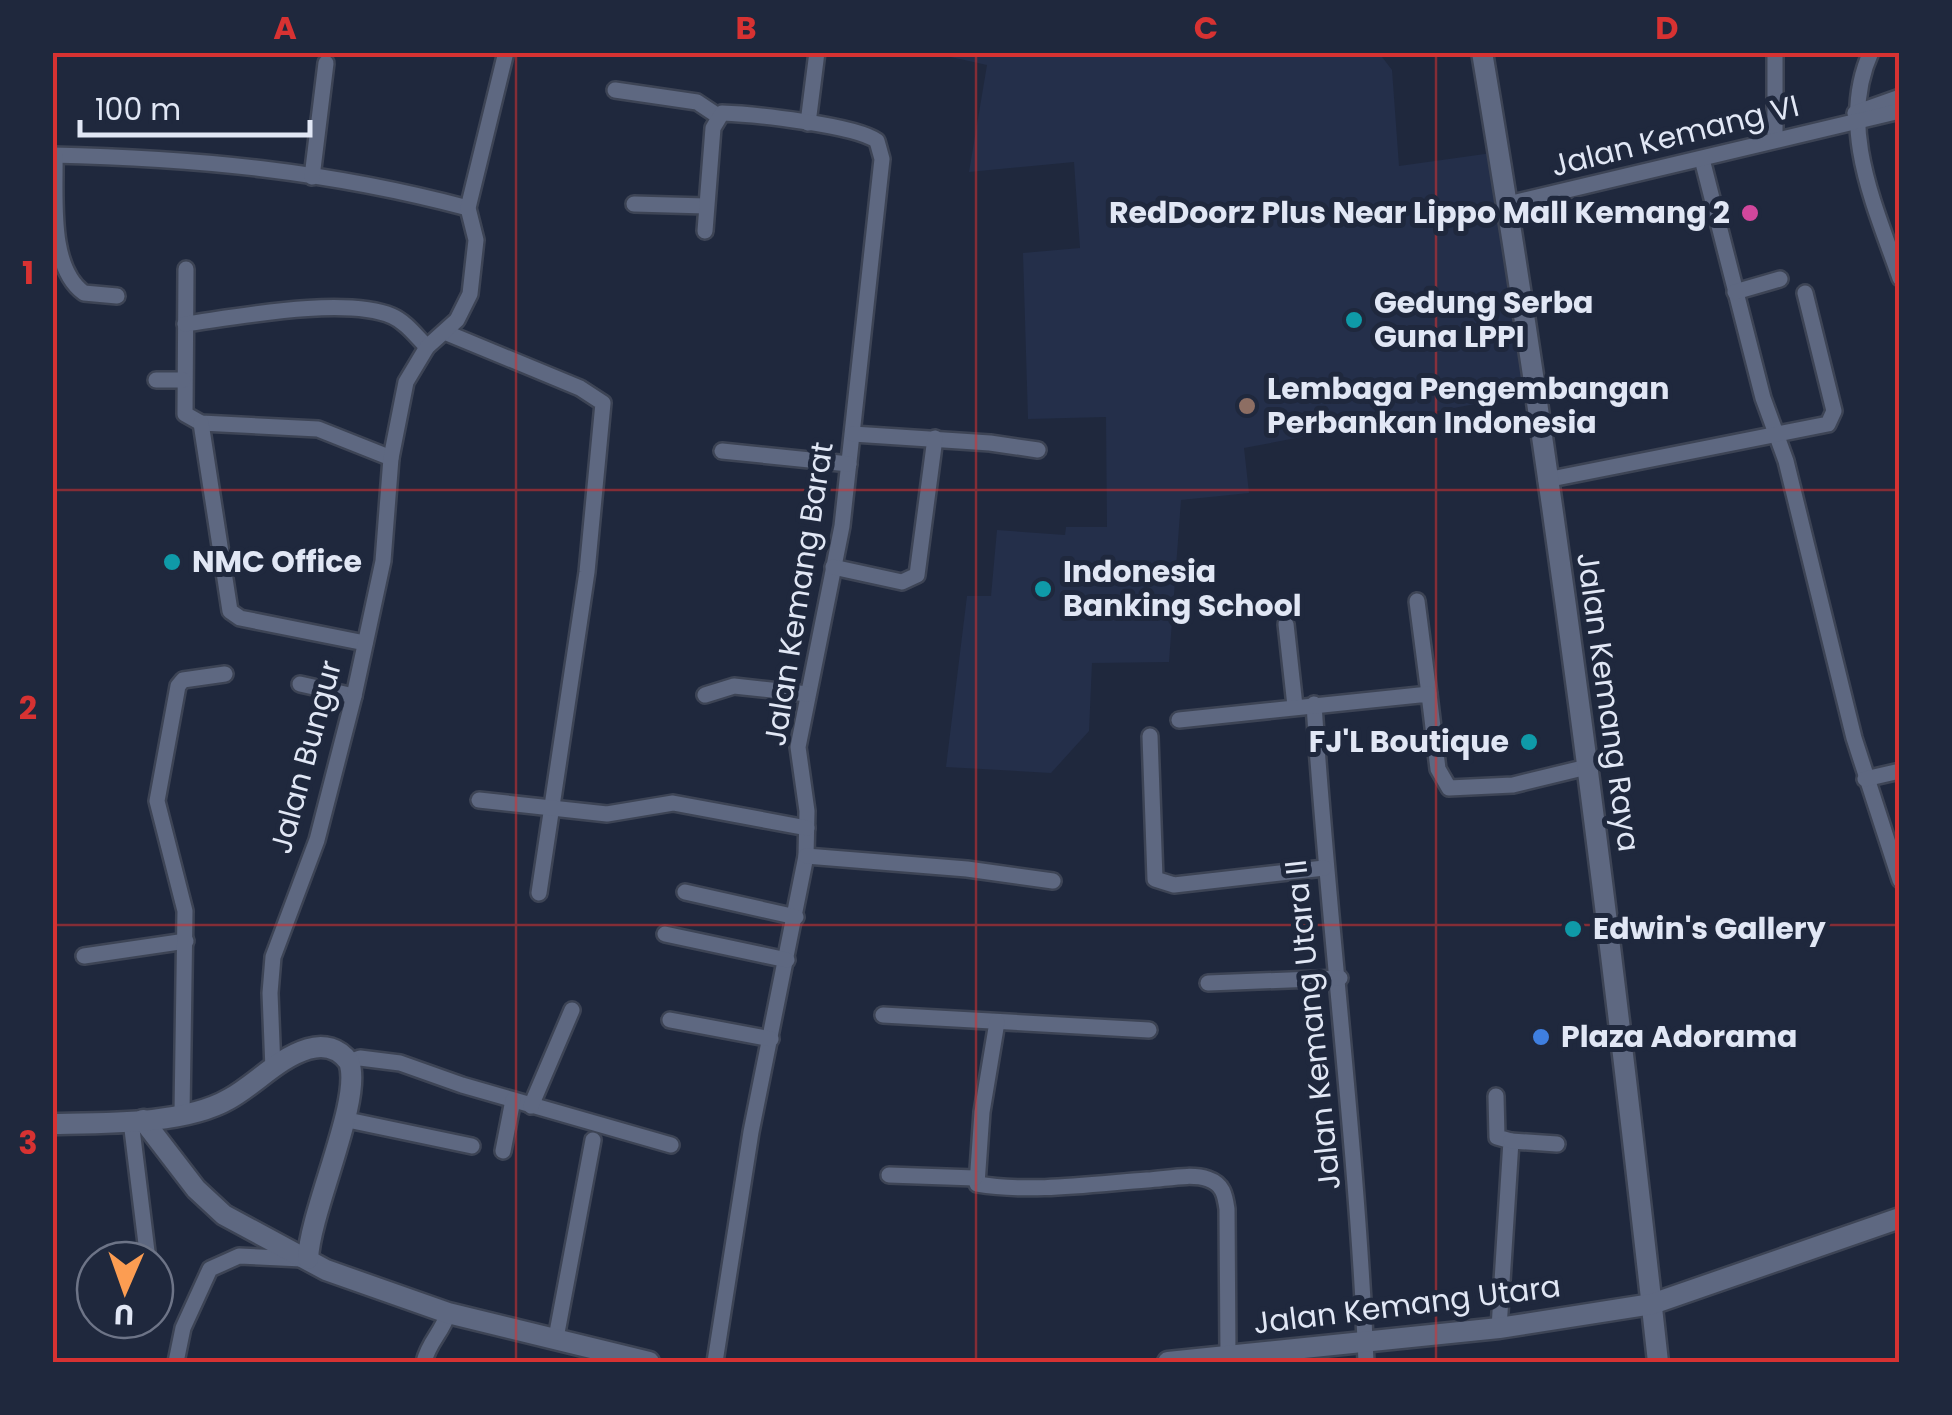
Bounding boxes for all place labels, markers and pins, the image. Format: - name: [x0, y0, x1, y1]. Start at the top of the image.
- place label: RedDoorz Plus Near Lippo Mall Kemang 2: [1109, 191, 1730, 234]
- marker: RedDoorz Plus Near Lippo Mall Kemang 2: [1739, 202, 1761, 224]
- place label: Gedung Serba Guna LPPI: [1374, 281, 1593, 358]
- marker: Gedung Serba Guna LPPI: [1343, 309, 1365, 331]
- place label: Lembaga Pengembangan Perbankan Indonesia: [1267, 367, 1669, 444]
- marker: Lembaga Pengembangan Perbankan Indonesia: [1236, 395, 1258, 417]
- place label: NMC Office: [192, 540, 362, 583]
- place label: Indonesia Banking School: [1063, 550, 1302, 627]
- marker: NMC Office: [161, 551, 183, 573]
- marker: Indonesia Banking School: [1032, 578, 1054, 600]
- place label: FJ'L Boutique: [1309, 720, 1509, 763]
- marker: FJ'L Boutique: [1518, 731, 1540, 753]
- place label: Edwin's Gallery: [1593, 907, 1826, 950]
- marker: Edwin's Gallery: [1562, 918, 1584, 940]
- place label: Plaza Adorama: [1561, 1015, 1798, 1058]
- marker: Plaza Adorama: [1530, 1026, 1552, 1048]

